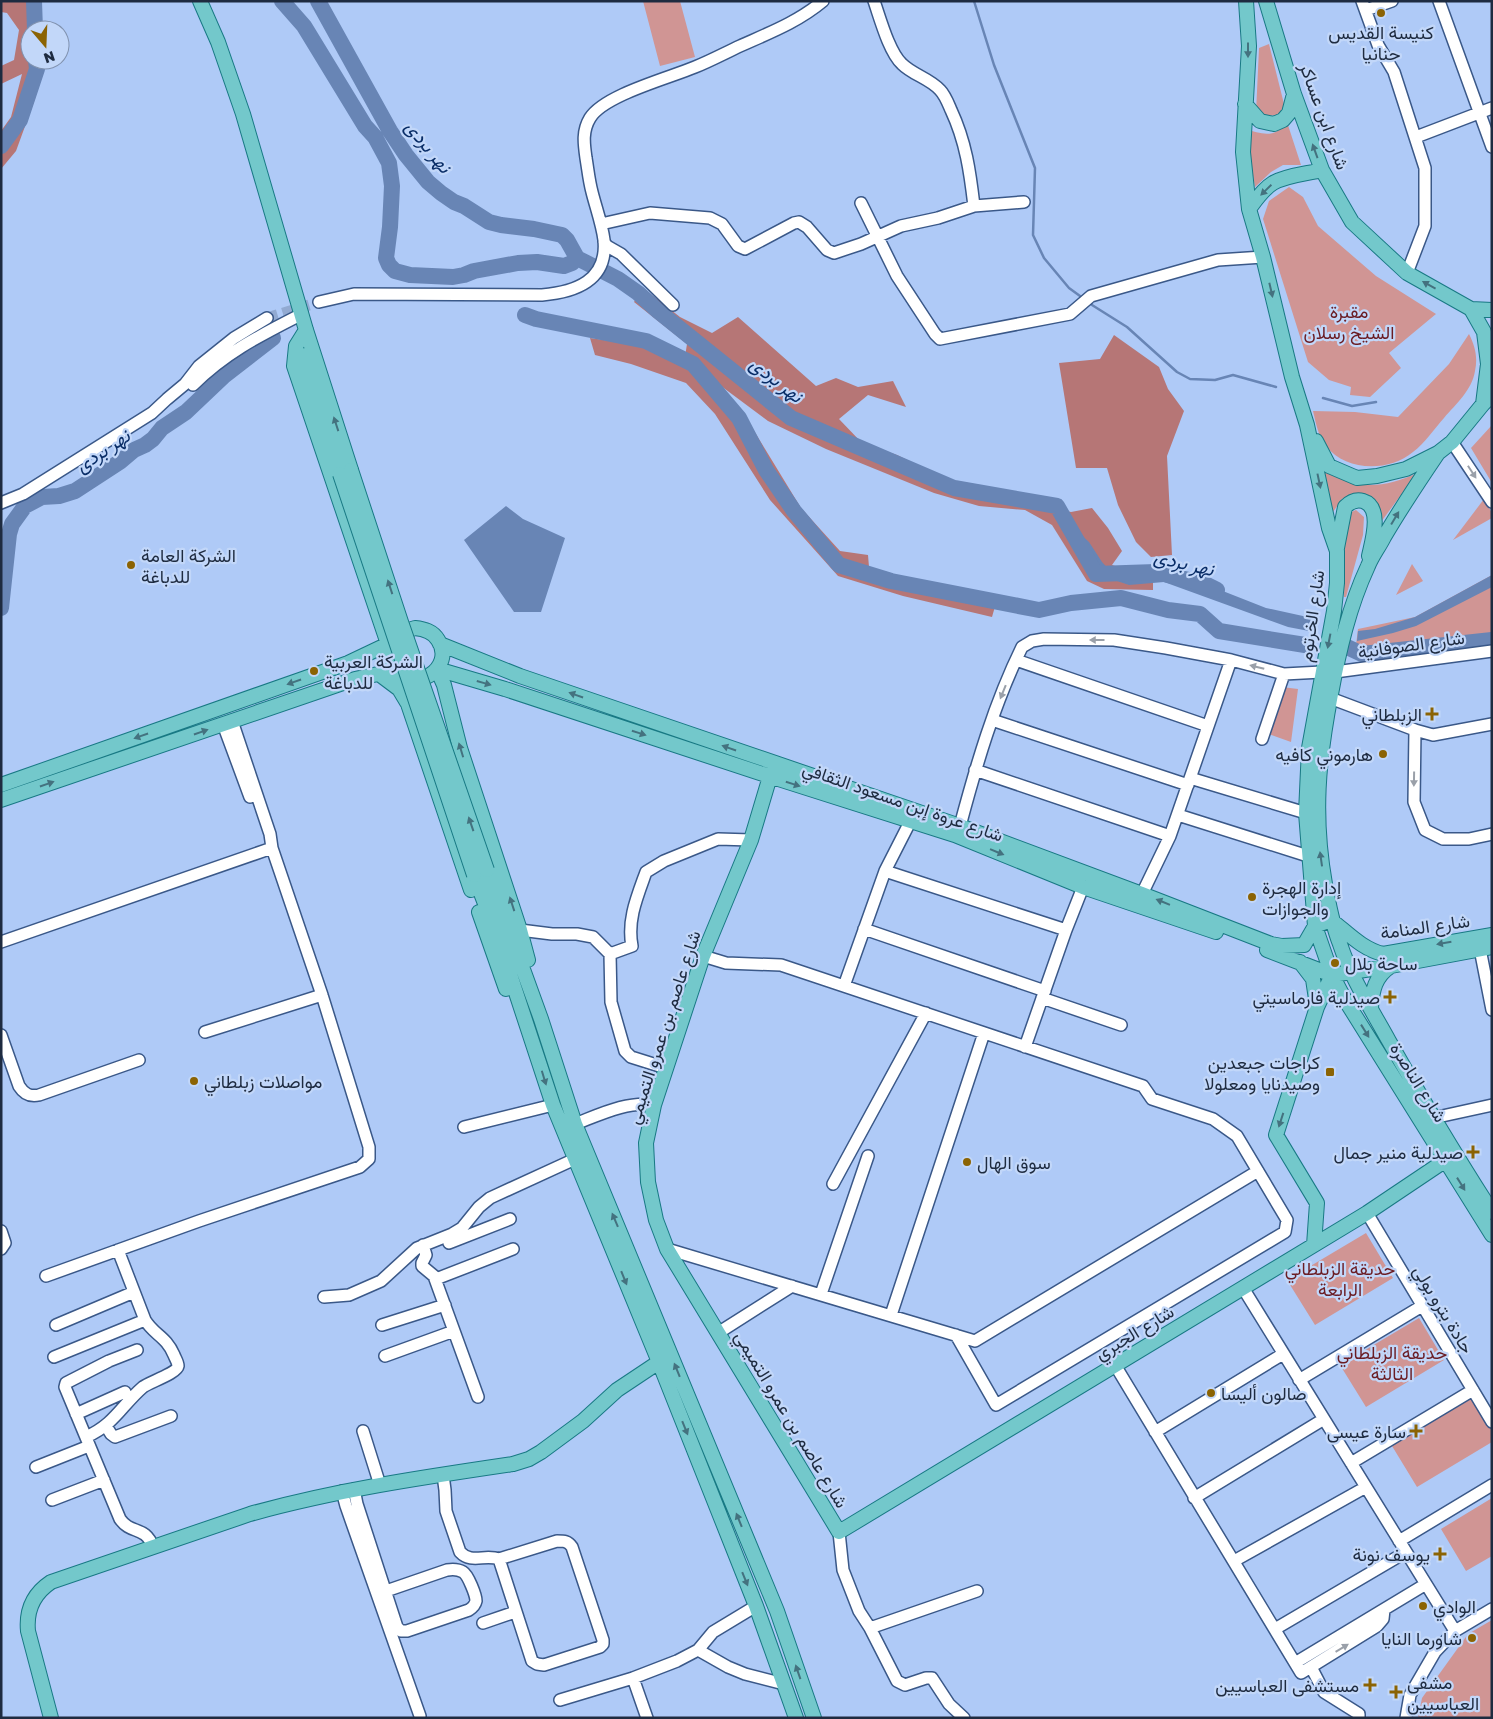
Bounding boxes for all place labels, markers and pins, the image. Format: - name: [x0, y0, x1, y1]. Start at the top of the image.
- marker: كنيسة القديس حنانيا: [1375, 7, 1387, 19]
- place label: كنيسة القديس حنانيا: [1328, 21, 1434, 64]
- place label: الشركة العامة للدباغة: [141, 544, 236, 587]
- marker: الشركة العامة للدباغة: [125, 559, 137, 571]
- place label: الشركة العربية للدباغة: [324, 650, 423, 693]
- marker: الشركة العربية للدباغة: [308, 665, 320, 677]
- place label: الزبلطاني: [1361, 703, 1422, 730]
- marker: الزبلطاني: [1426, 708, 1438, 720]
- place label: هارموني كافيه: [1275, 743, 1373, 770]
- marker: هارموني كافيه: [1377, 748, 1389, 760]
- place label: إدارة الهجرة والجوازات: [1262, 876, 1341, 920]
- marker: إدارة الهجرة والجوازات: [1246, 891, 1258, 903]
- place label: ساحة بلال: [1345, 952, 1417, 975]
- marker: ساحة بلال: [1329, 957, 1341, 969]
- place label: صيدلية فارماسيتي: [1252, 986, 1380, 1013]
- marker: صيدلية فارماسيتي: [1384, 991, 1396, 1003]
- place label: كراجات جبعدين وصيدنايا ومعلولا: [1204, 1051, 1320, 1095]
- marker: كراجات جبعدين وصيدنايا ومعلولا: [1324, 1066, 1336, 1078]
- place label: مواصلات زبلطاني: [204, 1070, 322, 1097]
- marker: مواصلات زبلطاني: [188, 1075, 200, 1087]
- place label: صيدلية منير جمال: [1333, 1141, 1463, 1164]
- marker: صيدلية منير جمال: [1467, 1146, 1479, 1158]
- place label: سوق الهال: [977, 1151, 1051, 1174]
- marker: سوق الهال: [961, 1156, 973, 1168]
- place label: صالون أليسا: [1221, 1382, 1306, 1405]
- marker: صالون أليسا: [1205, 1387, 1217, 1399]
- place label: سارة عيسى: [1327, 1420, 1406, 1443]
- marker: سارة عيسى: [1410, 1425, 1422, 1437]
- place label: يوسف نونة: [1352, 1543, 1430, 1566]
- marker: يوسف نونة: [1434, 1548, 1446, 1560]
- place label: الوادي: [1433, 1595, 1476, 1622]
- marker: الوادي: [1417, 1600, 1429, 1612]
- place label: شاورما النايا: [1381, 1627, 1462, 1650]
- marker: شاورما النايا: [1466, 1632, 1478, 1644]
- place label: مشفى العباسيين: [1407, 1671, 1479, 1715]
- place label: مستشفى العباسيين: [1215, 1674, 1359, 1697]
- marker: مستشفى العباسيين: [1363, 1678, 1377, 1692]
- marker: مشفى العباسيين: [1389, 1685, 1403, 1699]

